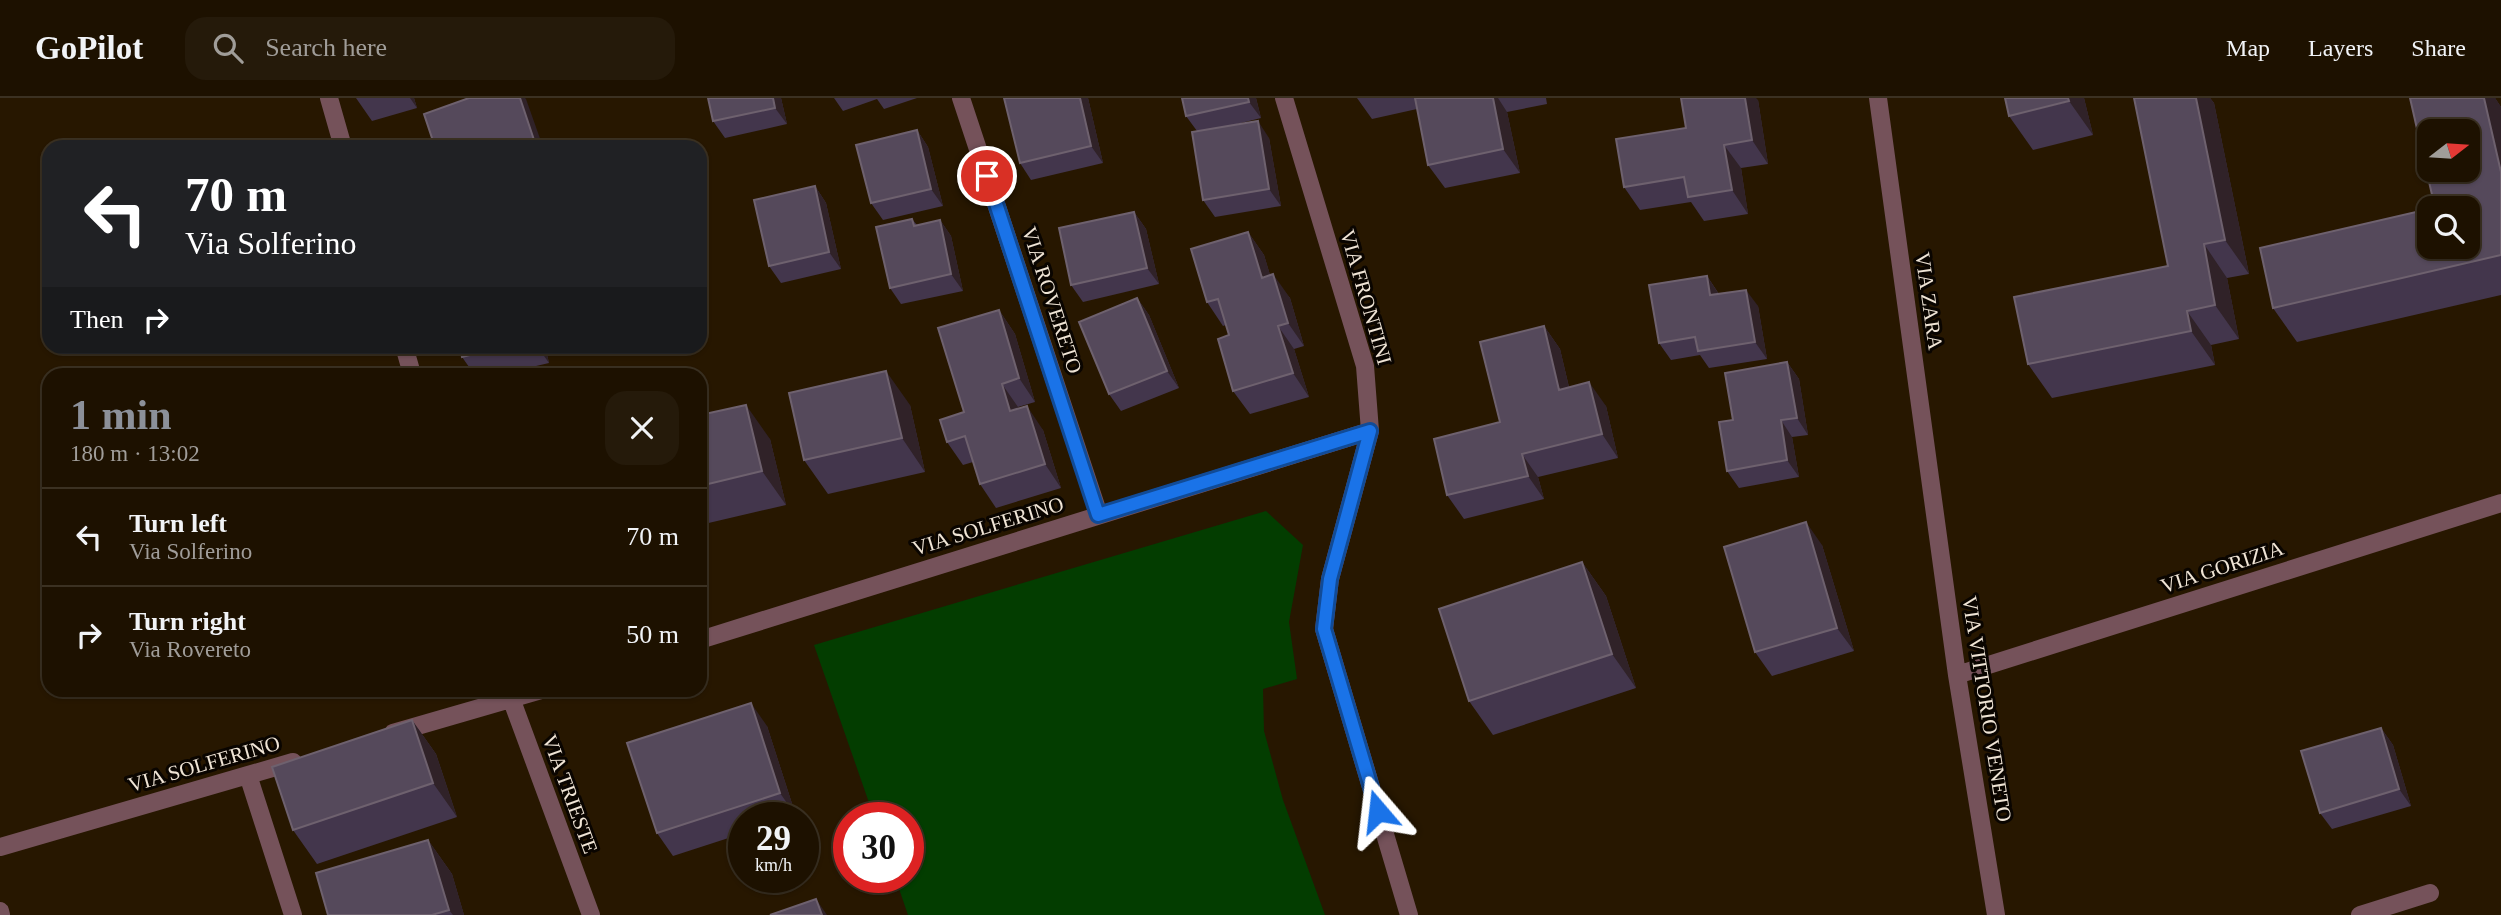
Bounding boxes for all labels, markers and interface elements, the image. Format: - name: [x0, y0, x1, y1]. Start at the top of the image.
- search box: [185, 17, 675, 80]
- icon: search: [209, 29, 247, 67]
- text: GoPilot: [35, 30, 143, 66]
- text: Search here: [265, 33, 387, 62]
- text: Map: [2226, 35, 2270, 61]
- text: Layers: [2308, 35, 2373, 61]
- text: Share: [2411, 35, 2466, 61]
- north arrow: [2417, 119, 2480, 182]
- map controls: [2417, 119, 2480, 259]
- pin: [957, 146, 1017, 206]
- icon: arrive: [968, 157, 1006, 195]
- text: 70 m: [185, 167, 287, 222]
- icon: left: [70, 168, 161, 259]
- button: search: [2417, 196, 2480, 259]
- street label: VIA ROVERETO: [1017, 224, 1087, 376]
- text: Via Solferino: [185, 225, 356, 261]
- street label: VIA FRONTINI: [1335, 227, 1397, 367]
- street label: VIA ZARA: [1910, 251, 1948, 352]
- icon: right: [137, 301, 175, 339]
- text: Then: [70, 305, 123, 334]
- button: close: [605, 391, 679, 465]
- text: 1 min: [70, 392, 172, 438]
- text: 180 m · 13:02: [70, 441, 200, 466]
- street label: VIA SOLFERINO: [909, 492, 1067, 560]
- text: Turn left: [129, 509, 227, 538]
- icon: left: [70, 518, 108, 556]
- text: 70 m: [626, 522, 679, 551]
- street label: VIA GORIZIA: [2158, 536, 2287, 598]
- text: Via Solferino: [129, 539, 252, 564]
- street label: VIA VITTORIO VENETO: [1957, 594, 2017, 824]
- text: Turn right: [129, 607, 246, 636]
- icon: right: [70, 616, 108, 654]
- text: 50 m: [626, 620, 679, 649]
- text: Via Rovereto: [129, 637, 251, 662]
- street label: VIA SOLFERINO: [125, 731, 283, 797]
- street label: VIA TRIESTE: [537, 731, 603, 857]
- position arrow: [1341, 774, 1415, 848]
- speed limit sign: 30: [833, 802, 924, 893]
- text: 29: [756, 819, 791, 858]
- text: km/h: [755, 855, 792, 875]

